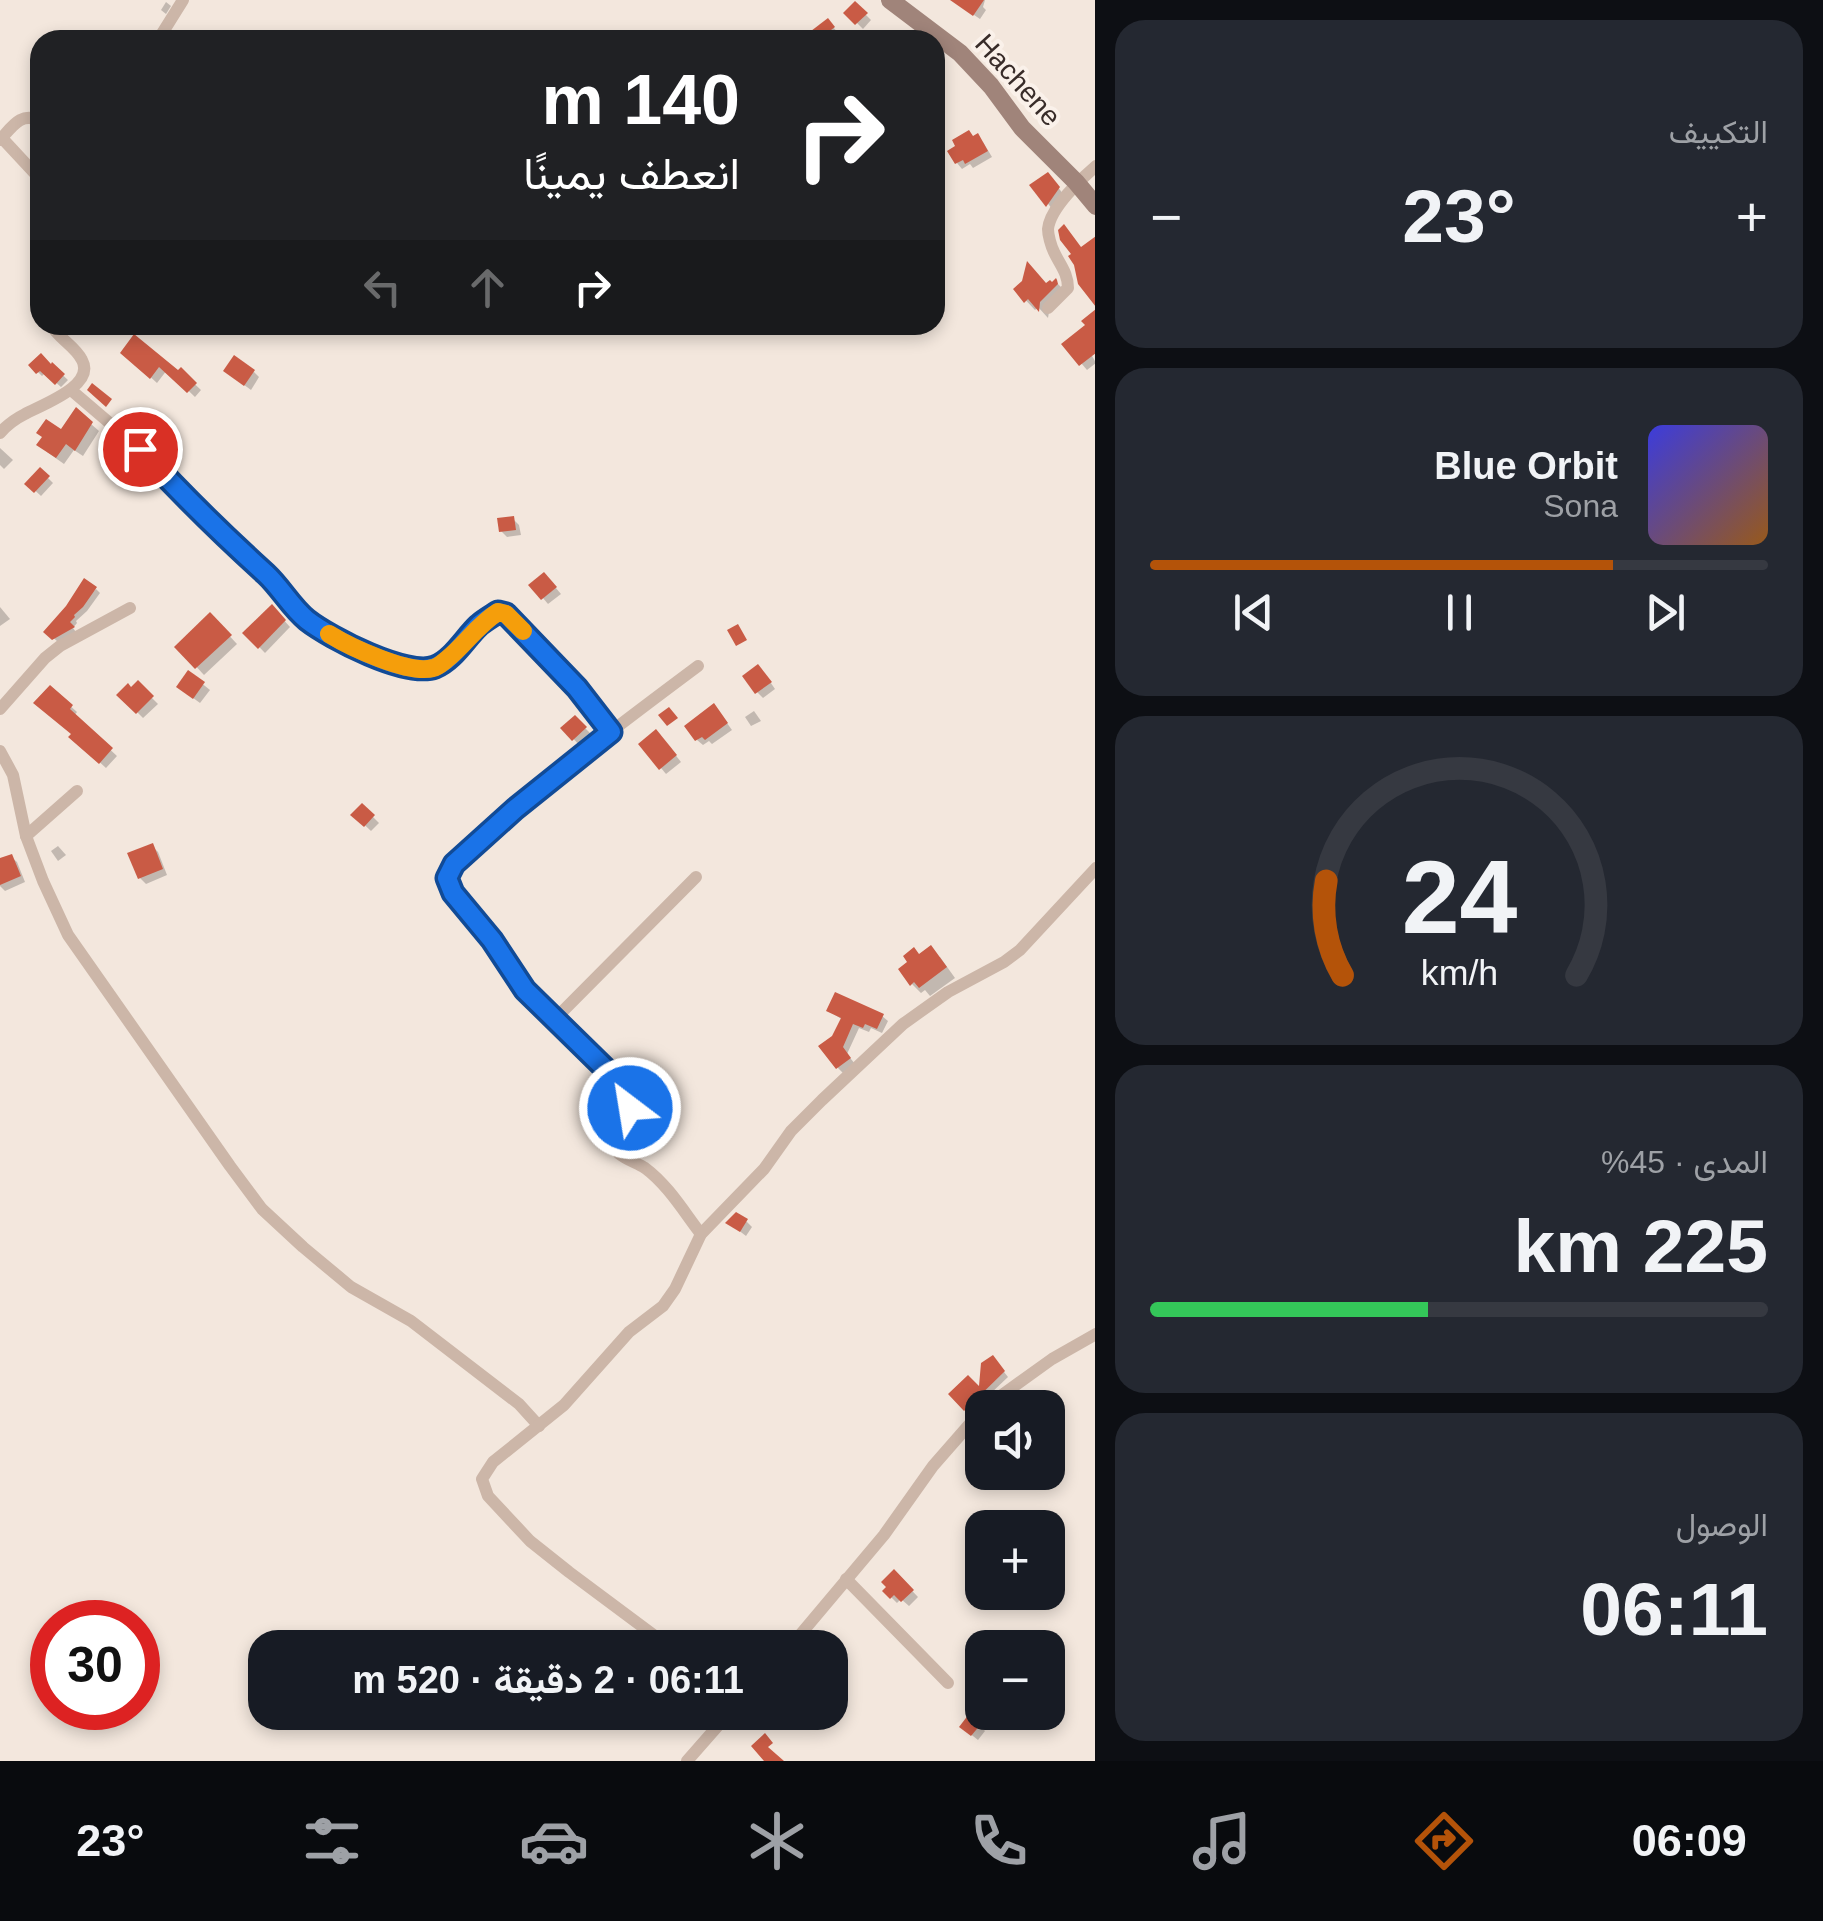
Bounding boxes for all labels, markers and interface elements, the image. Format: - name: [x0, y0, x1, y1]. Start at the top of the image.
- street label: Hachene: [969, 28, 1067, 132]
- text: 140 m: [542, 61, 740, 139]
- icon: right: [775, 70, 905, 200]
- text: التكييف: [1669, 114, 1768, 150]
- text: انعطف يمينًا: [523, 148, 740, 199]
- text: 23°: [1402, 174, 1516, 258]
- text: −: [1150, 186, 1182, 248]
- text: +: [1736, 186, 1768, 248]
- icon: left: [355, 260, 410, 315]
- icon: ahead: [460, 260, 515, 315]
- icon: right: [565, 260, 620, 315]
- pin: [98, 407, 183, 492]
- icon: arrive: [113, 422, 168, 477]
- text: Blue Orbit: [1434, 445, 1618, 487]
- text: Sona: [1543, 488, 1618, 524]
- icon: previous: [1226, 585, 1281, 640]
- icon: pause: [1432, 585, 1487, 640]
- icon: next: [1638, 585, 1693, 640]
- text: 24: [1401, 839, 1517, 955]
- text: km/h: [1420, 953, 1498, 993]
- position arrow: [578, 1056, 682, 1160]
- text: المدى · 45%: [1601, 1144, 1768, 1180]
- text: 225 km: [1514, 1204, 1768, 1288]
- map controls: [965, 1390, 1065, 1730]
- button: sound: [965, 1390, 1065, 1490]
- text: الوصول: [1676, 1507, 1768, 1543]
- button: +: [965, 1510, 1065, 1610]
- text: 06:11: [1580, 1567, 1768, 1651]
- speed limit sign: 30: [30, 1600, 160, 1730]
- button: −: [965, 1630, 1065, 1730]
- text: 06:11 · 2 دقيقة · 520 m: [352, 1659, 744, 1701]
- icon: filters: [297, 1806, 367, 1876]
- icon: car: [519, 1806, 589, 1876]
- icon: climate: [742, 1806, 812, 1876]
- icon: phone: [964, 1806, 1034, 1876]
- icon: music: [1187, 1806, 1257, 1876]
- icon: directions: [1409, 1806, 1479, 1876]
- text: 23°: [76, 1815, 144, 1866]
- text: 06:09: [1632, 1815, 1747, 1866]

